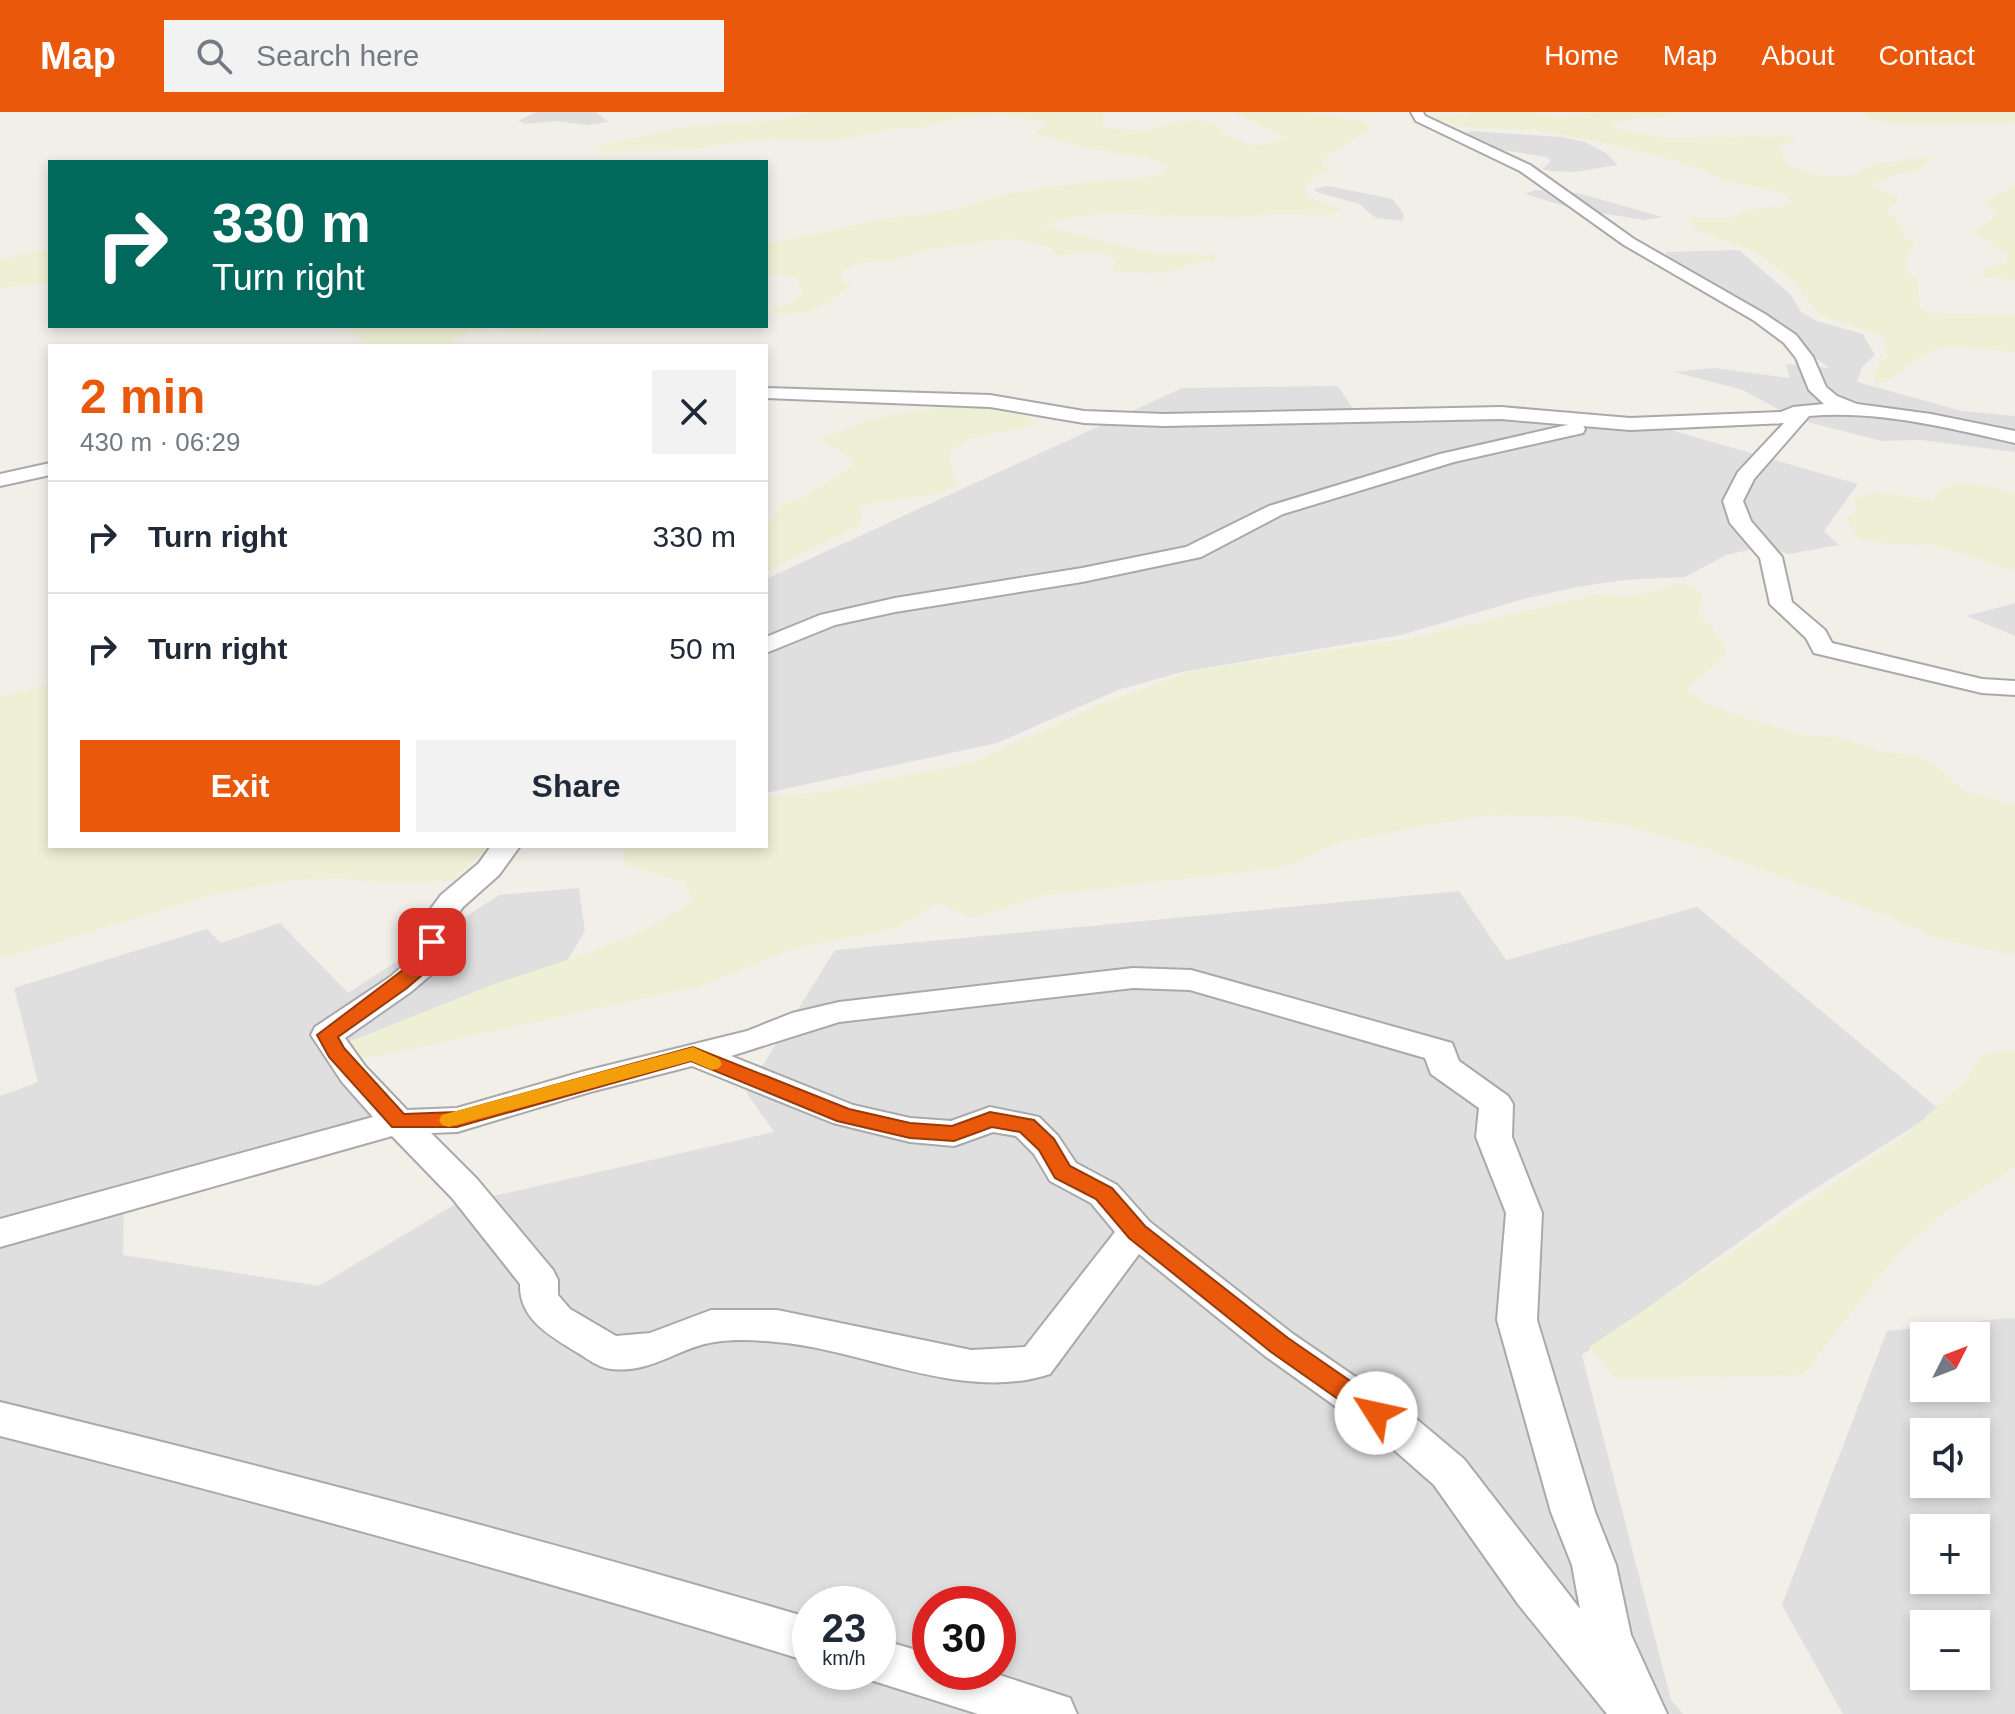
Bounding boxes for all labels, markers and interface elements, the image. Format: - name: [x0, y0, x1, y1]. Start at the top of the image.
- search box: [164, 20, 724, 92]
- icon: search: [192, 34, 236, 78]
- text: Map: [40, 35, 116, 77]
- text: Search here: [256, 39, 419, 72]
- text: Home: [1544, 40, 1619, 71]
- text: Map: [1663, 40, 1717, 71]
- text: About: [1761, 40, 1835, 71]
- text: Contact: [1879, 40, 1975, 71]
- text: 330 m: [212, 191, 371, 254]
- icon: right: [80, 192, 184, 296]
- text: Turn right: [212, 257, 365, 298]
- text: 2 min: [80, 370, 205, 423]
- button: close: [652, 370, 736, 454]
- text: 430 m · 06:29: [80, 427, 240, 457]
- icon: right: [80, 515, 124, 559]
- text: Turn right: [148, 520, 287, 553]
- text: 330 m: [653, 520, 736, 553]
- icon: right: [80, 627, 124, 671]
- text: Turn right: [148, 632, 287, 665]
- text: 50 m: [669, 632, 736, 665]
- button: Exit: [80, 740, 400, 832]
- button: Share: [416, 740, 736, 832]
- pin: [398, 908, 466, 976]
- icon: arrive: [410, 920, 454, 964]
- north arrow: [1910, 1322, 1990, 1402]
- map controls: [1910, 1322, 1990, 1690]
- position arrow: [1334, 1371, 1418, 1455]
- button: sound: [1910, 1418, 1990, 1498]
- button: +: [1910, 1514, 1990, 1594]
- speed limit sign: 30: [912, 1586, 1016, 1690]
- text: 23: [822, 1606, 866, 1650]
- button: −: [1910, 1610, 1990, 1690]
- text: km/h: [822, 1647, 866, 1669]

